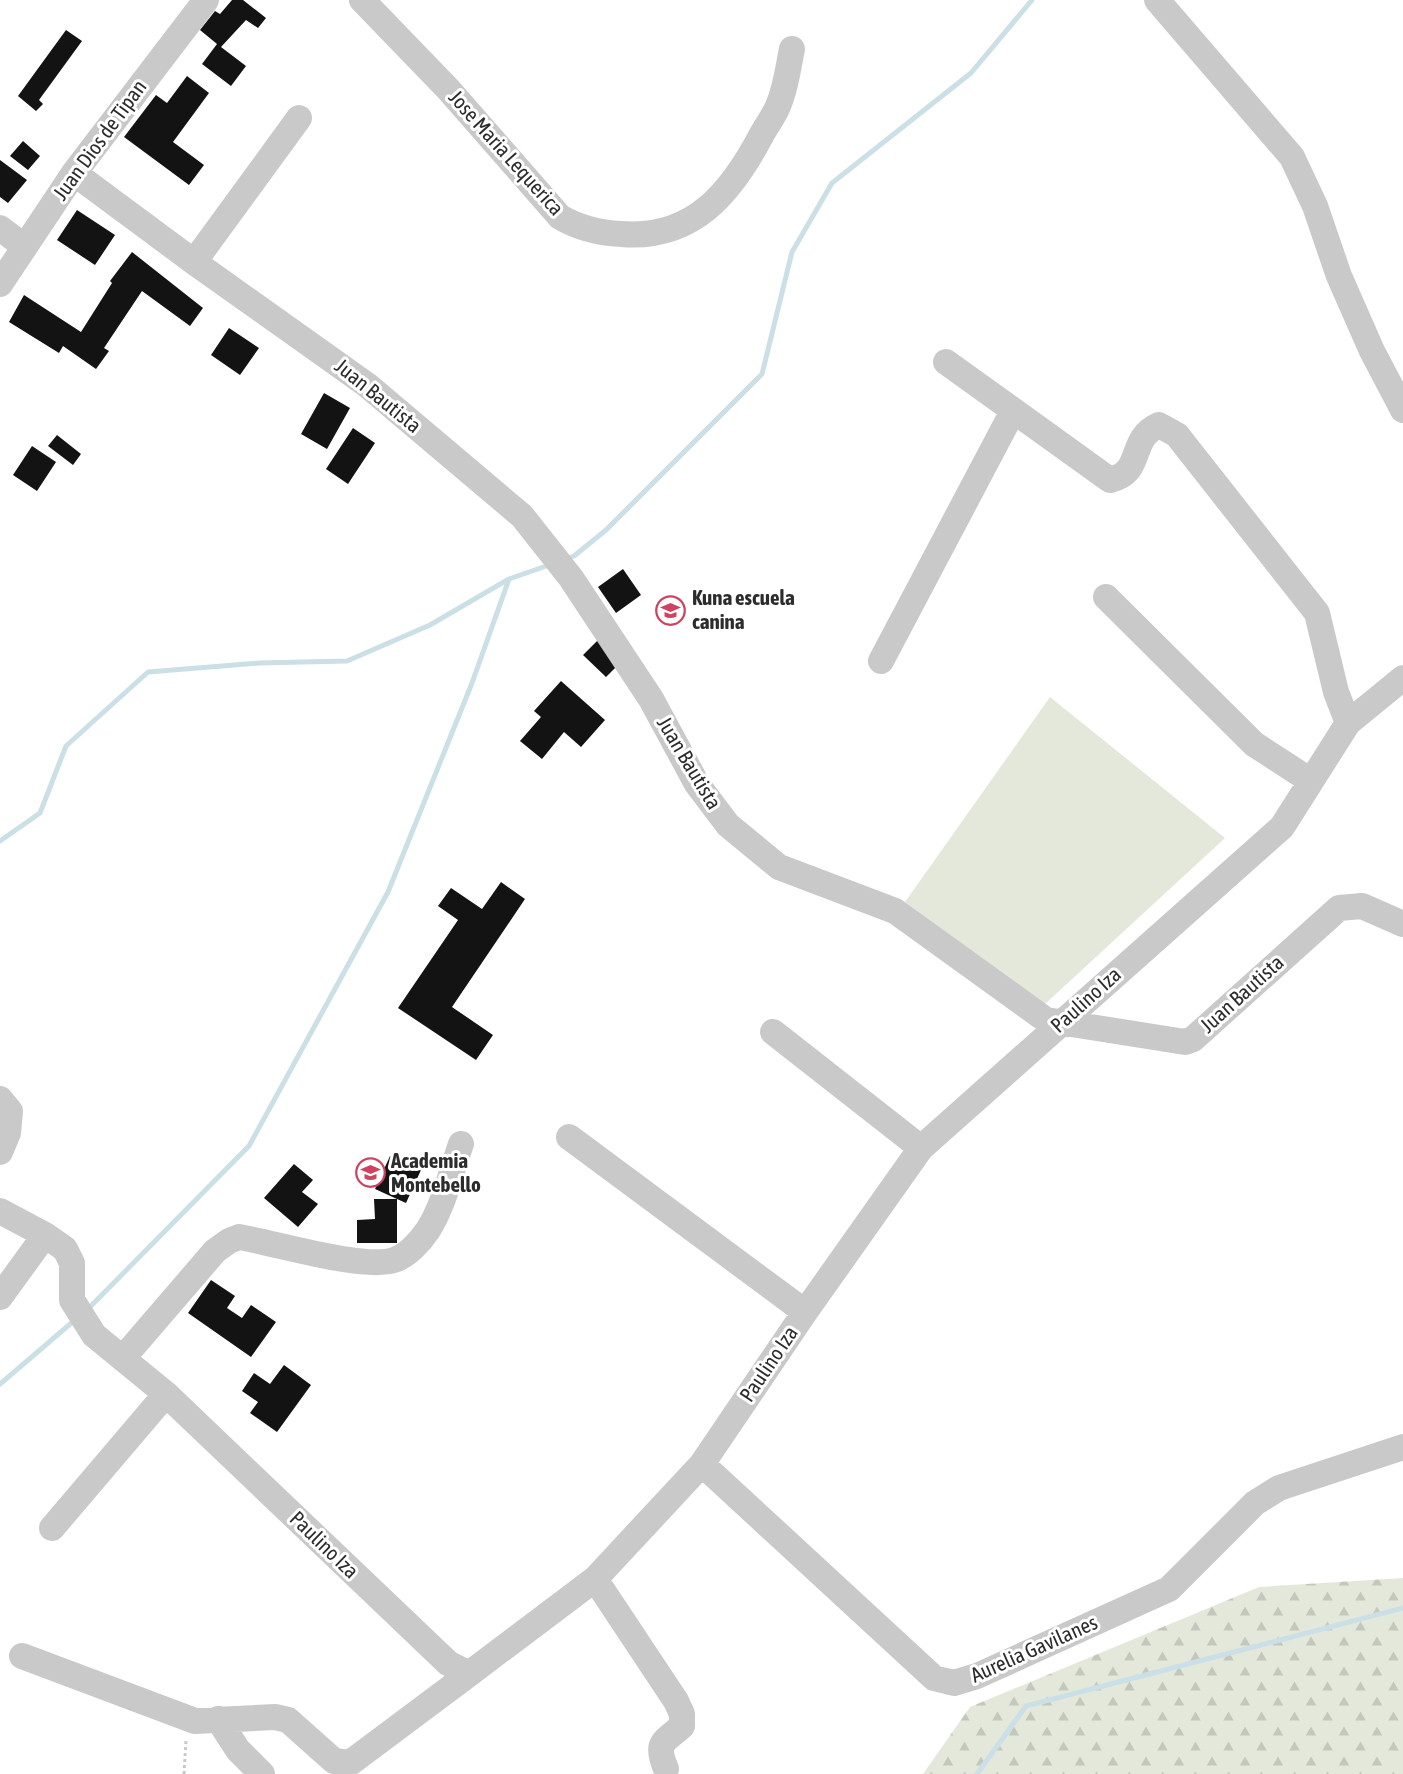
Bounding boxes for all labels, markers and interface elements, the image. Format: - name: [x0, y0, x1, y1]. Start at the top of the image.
- street label: Juan Dios de Tipan: [48, 75, 151, 204]
- street label: Jose Maria Lequerica: [444, 85, 569, 220]
- street label: Juan Bautista: [331, 353, 426, 437]
- place label: Kuna escuela canina: [692, 585, 795, 633]
- school or university icon: Kuna escuela canina: [655, 594, 687, 626]
- street label: Juan Bautista: [653, 712, 727, 813]
- street label: Juan Bautista: [1195, 950, 1288, 1037]
- street label: Paulino Iza: [1045, 962, 1125, 1037]
- place label: Academia Montebello: [390, 1148, 481, 1196]
- school or university icon: Academia Montebello: [354, 1157, 386, 1189]
- street label: Paulino Iza: [734, 1321, 802, 1406]
- street label: Paulino Iza: [286, 1506, 364, 1583]
- street label: Aurelia Gavilanes: [967, 1609, 1101, 1687]

